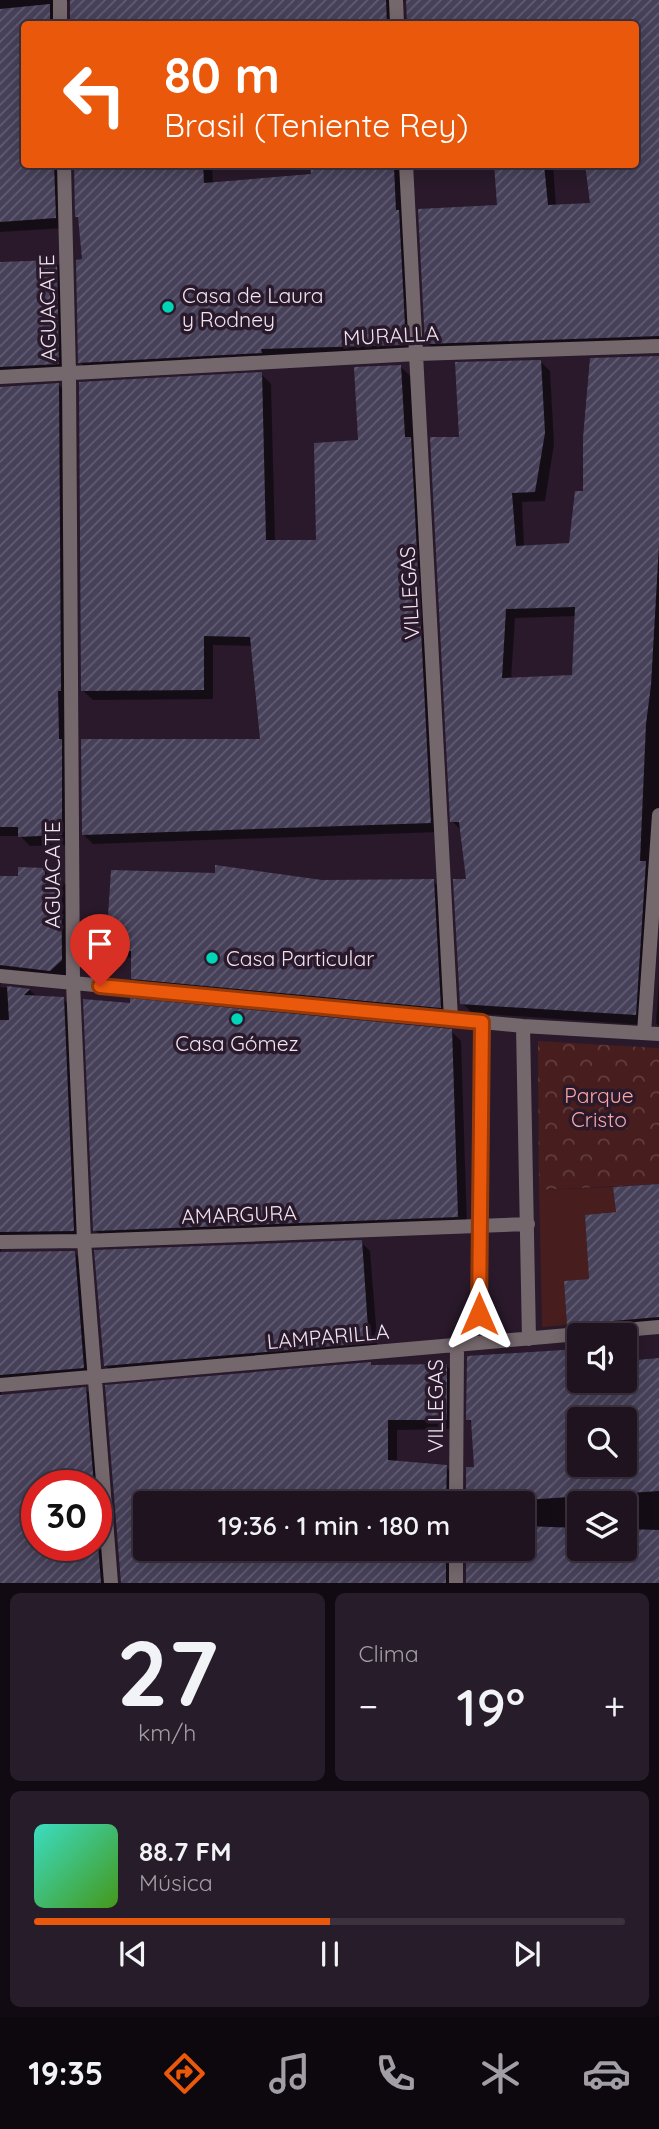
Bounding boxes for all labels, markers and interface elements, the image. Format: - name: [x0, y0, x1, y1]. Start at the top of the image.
- text: 80 m: [164, 44, 280, 105]
- icon: left: [49, 49, 140, 140]
- text: Brasil (Teniente Rey): [164, 105, 468, 145]
- street label: AGUACATE: [33, 254, 61, 362]
- place label: Casa de Laura y Rodney: [182, 282, 323, 332]
- marker: Casa de Laura y Rodney: [160, 299, 176, 315]
- street label: MURALLA: [342, 320, 440, 350]
- street label: VILLEGAS: [394, 546, 424, 640]
- street label: AGUACATE: [39, 821, 65, 929]
- pin: [70, 914, 130, 986]
- icon: arrive: [81, 925, 119, 963]
- place label: Casa Particular: [226, 945, 374, 971]
- marker: Casa Particular: [204, 950, 220, 966]
- marker: Casa Gómez: [229, 1011, 245, 1027]
- place label: Casa Gómez: [175, 1030, 299, 1056]
- park label: Parque Cristo: [564, 1082, 634, 1132]
- street label: AMARGURA: [181, 1199, 297, 1229]
- position arrow: [442, 1277, 516, 1351]
- street label: LAMPARILLA: [266, 1318, 390, 1354]
- map controls: [567, 1323, 637, 1561]
- button: sound: [567, 1323, 637, 1393]
- street label: VILLEGAS: [422, 1359, 448, 1453]
- button: search: [567, 1407, 637, 1477]
- speed limit sign: 30: [21, 1470, 112, 1561]
- button: layers: [567, 1491, 637, 1561]
- text: 19:36 · 1 min · 180 m: [218, 1509, 450, 1542]
- text: 27: [116, 1615, 218, 1729]
- text: Clima: [359, 1639, 419, 1668]
- text: 19°: [457, 1674, 525, 1739]
- text: −: [359, 1682, 378, 1730]
- text: +: [604, 1682, 625, 1730]
- text: km/h: [138, 1718, 196, 1747]
- text: 88.7 FM: [139, 1835, 231, 1868]
- text: Música: [139, 1868, 213, 1897]
- icon: previous: [114, 1935, 152, 1973]
- icon: pause: [311, 1935, 349, 1973]
- icon: next: [508, 1935, 546, 1973]
- icon: directions: [160, 2049, 209, 2098]
- icon: music: [265, 2049, 314, 2098]
- icon: phone: [371, 2049, 420, 2098]
- icon: climate: [476, 2049, 525, 2098]
- icon: car: [582, 2049, 631, 2098]
- text: 19:35: [28, 2053, 103, 2093]

